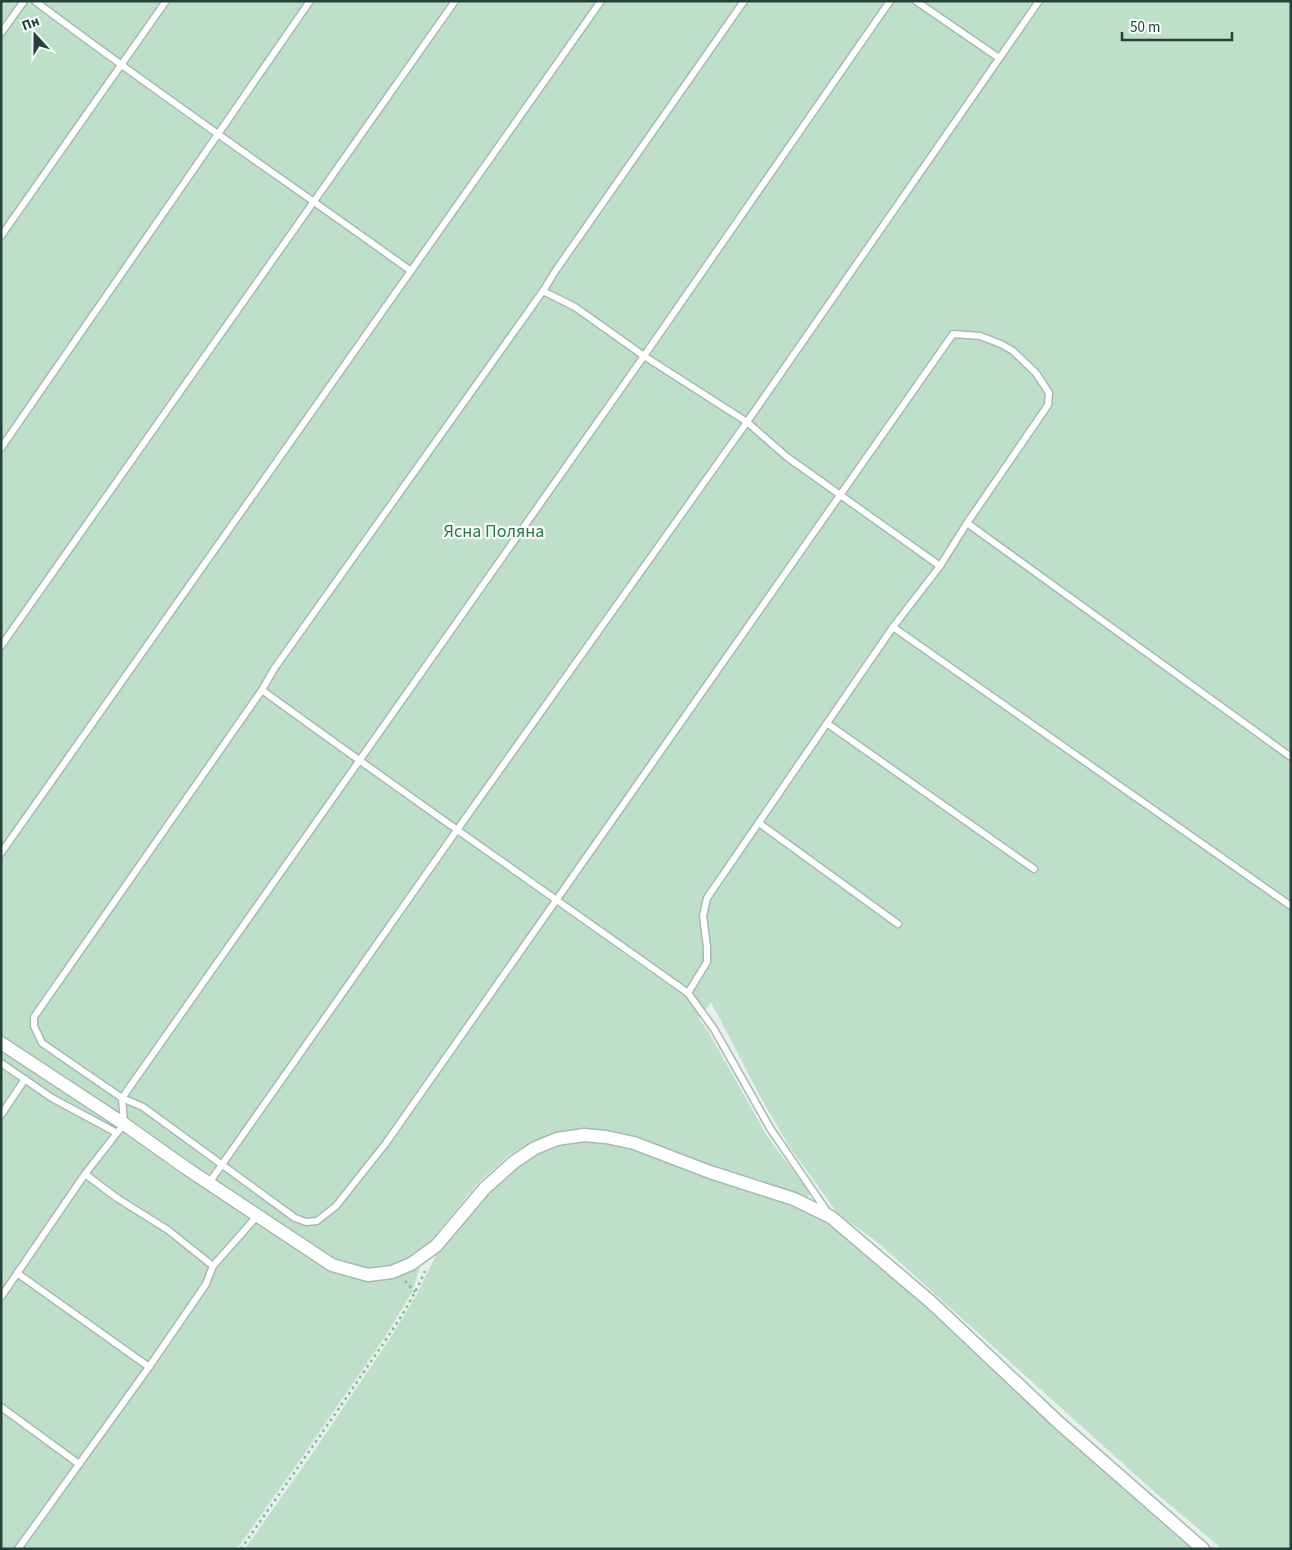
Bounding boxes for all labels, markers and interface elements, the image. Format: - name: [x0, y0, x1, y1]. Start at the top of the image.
- north arrow: [10, 10, 60, 60]
- scale bar: [1122, 10, 1232, 42]
- text: Пн: [19, 11, 42, 36]
- text: 50 m: [1130, 17, 1160, 38]
- park label: Ясна Поляна: [444, 519, 544, 544]

